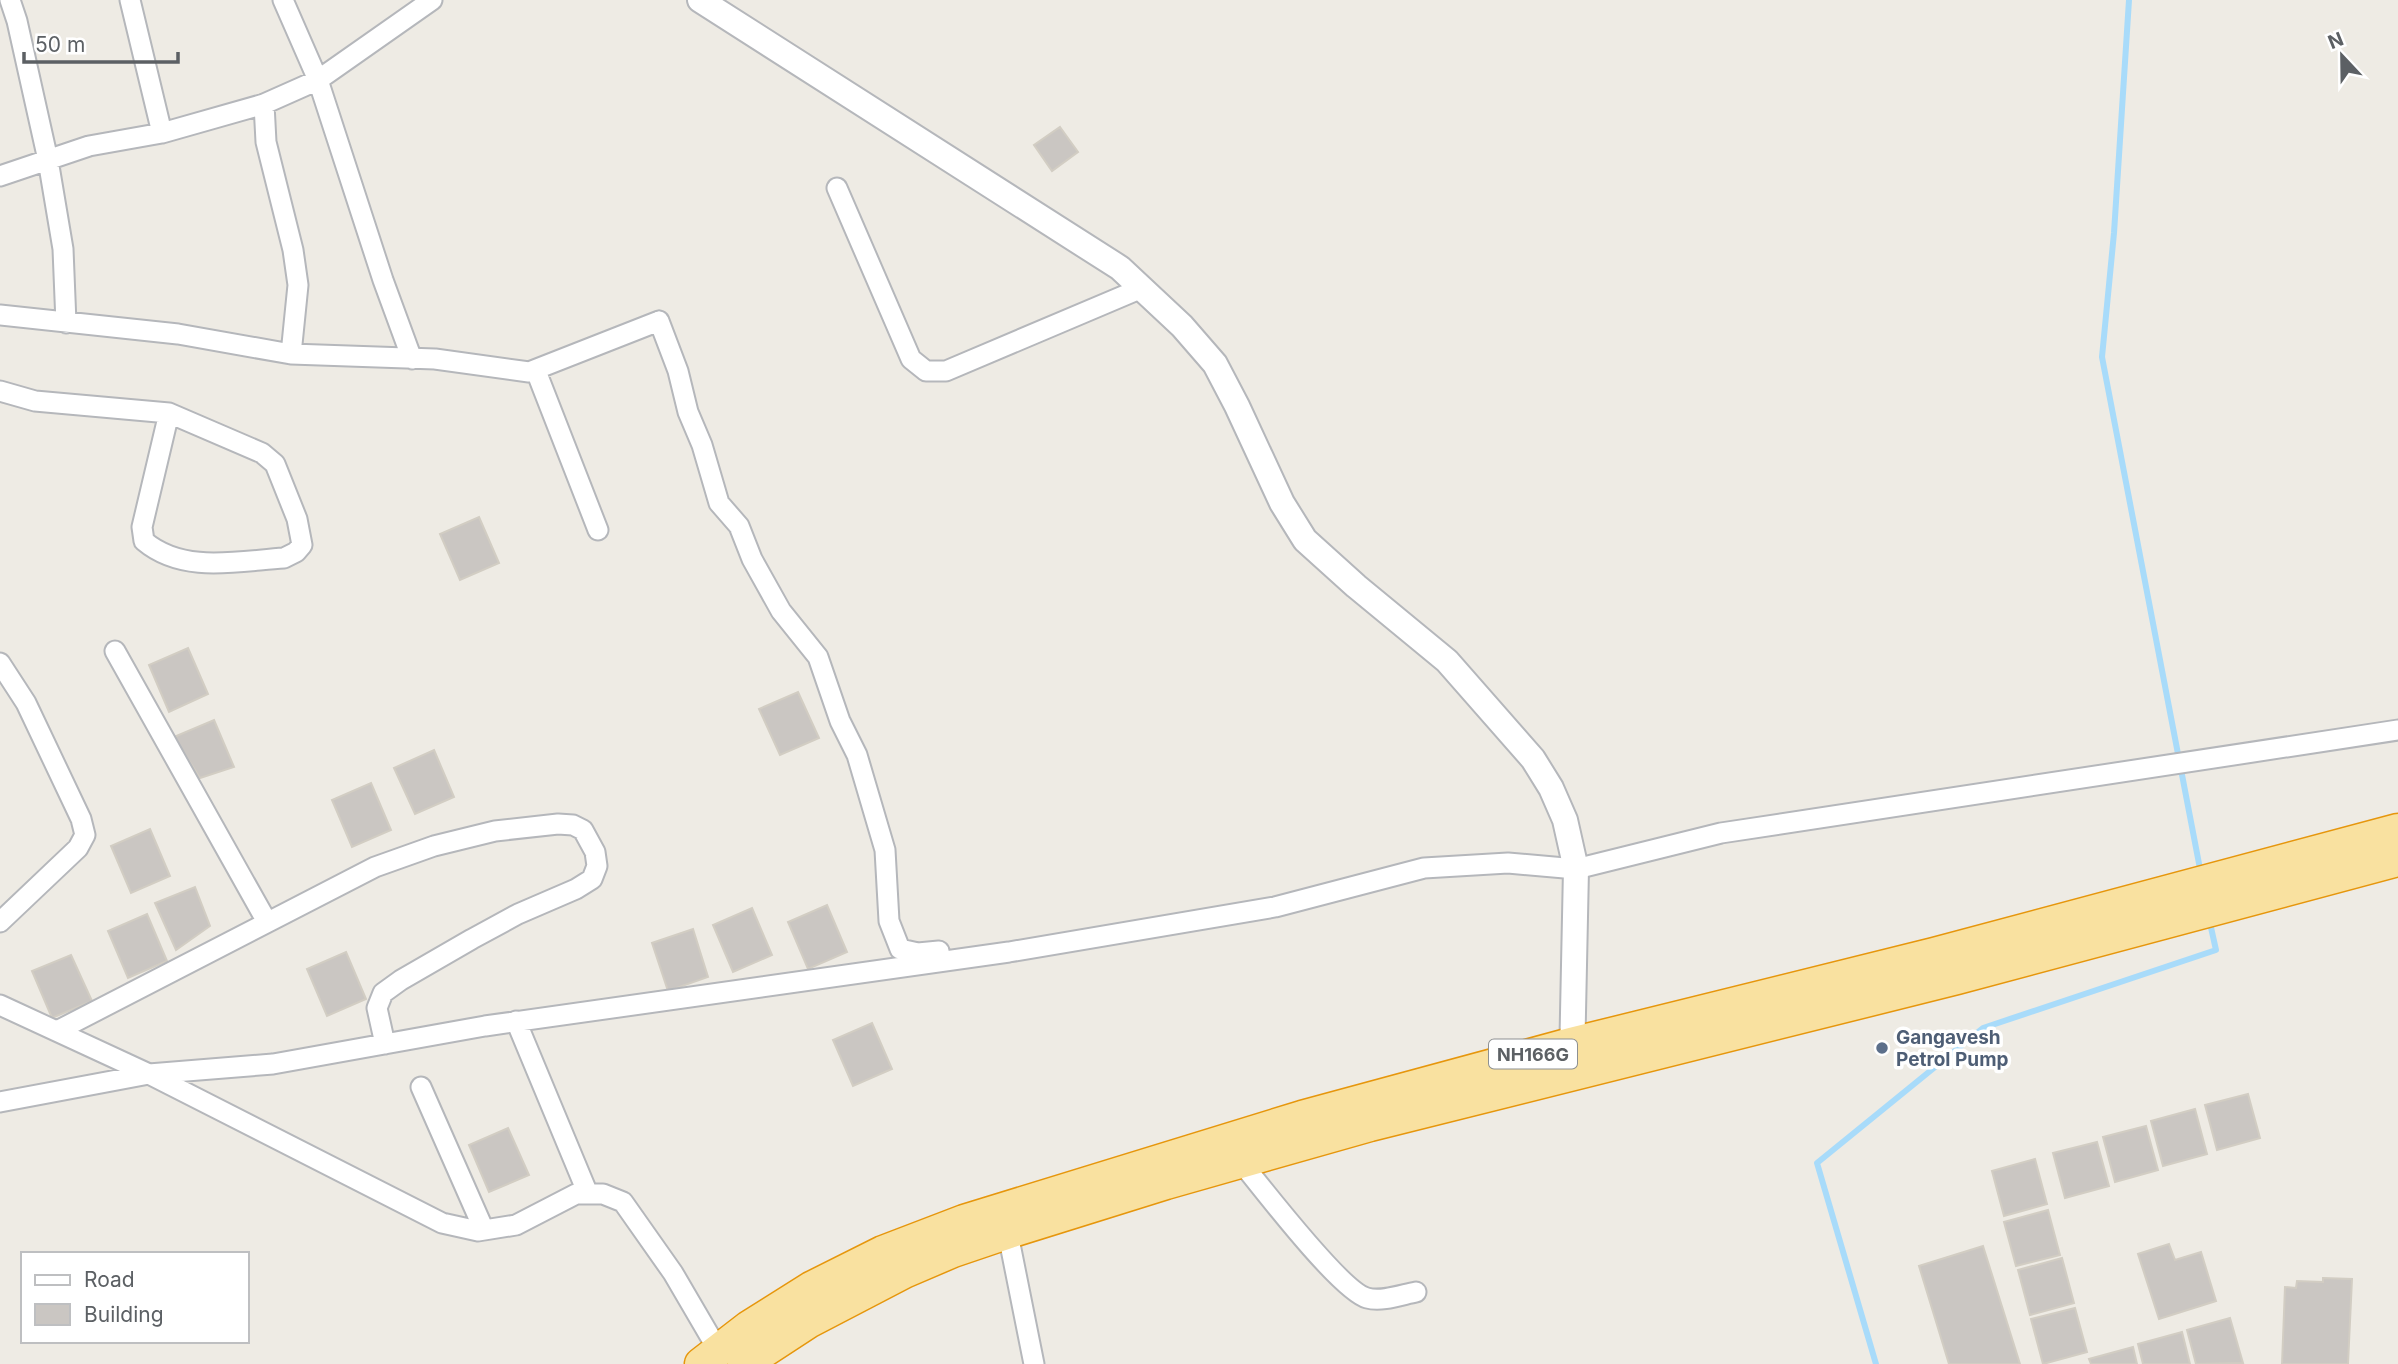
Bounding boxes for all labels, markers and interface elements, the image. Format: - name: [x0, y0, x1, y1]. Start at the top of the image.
- scale bar: [24, 21, 178, 65]
- north arrow: [2307, 21, 2377, 91]
- text: N: [2325, 27, 2347, 54]
- text: 50 m: [35, 32, 85, 57]
- place label: Gangavesh Petrol Pump: [1896, 1026, 2008, 1071]
- road number: NH166G: [1489, 1040, 1577, 1069]
- marker: Gangavesh Petrol Pump: [1874, 1040, 1890, 1056]
- legend: [21, 1252, 248, 1343]
- text: Road: [84, 1267, 135, 1292]
- text: Building: [84, 1302, 164, 1327]

